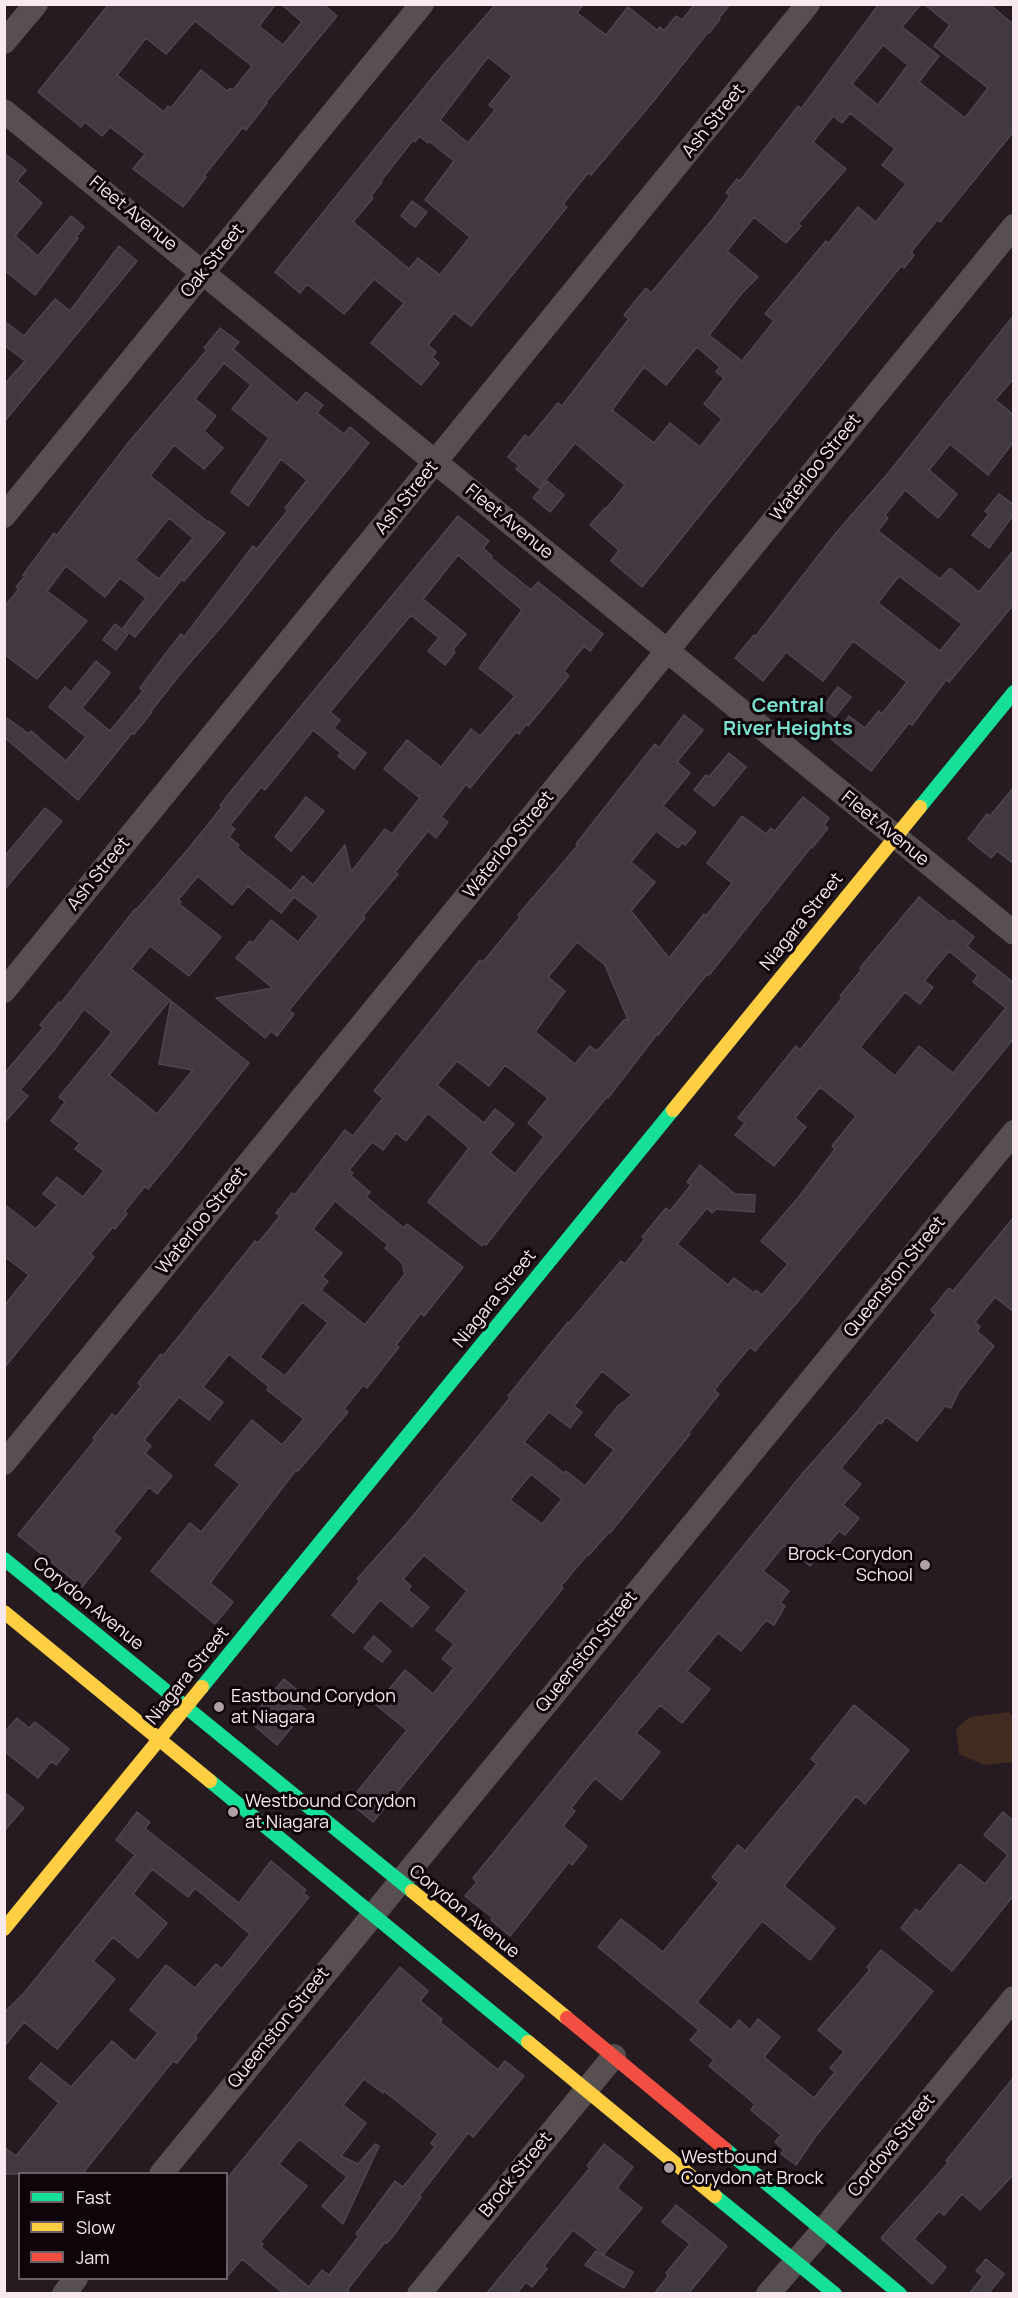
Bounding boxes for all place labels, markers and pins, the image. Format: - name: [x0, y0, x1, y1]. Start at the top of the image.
- place label: Brock-Corydon School: [788, 1544, 913, 1586]
- marker: Brock-Corydon School: [918, 1558, 932, 1572]
- place label: Eastbound Corydon at Niagara: [231, 1686, 396, 1728]
- marker: Eastbound Corydon at Niagara: [212, 1700, 226, 1714]
- place label: Westbound Corydon at Niagara: [245, 1791, 416, 1834]
- marker: Westbound Corydon at Niagara: [226, 1805, 240, 1819]
- place label: Westbound Corydon at Brock: [681, 2147, 823, 2190]
- marker: Westbound Corydon at Brock: [662, 2161, 676, 2175]

